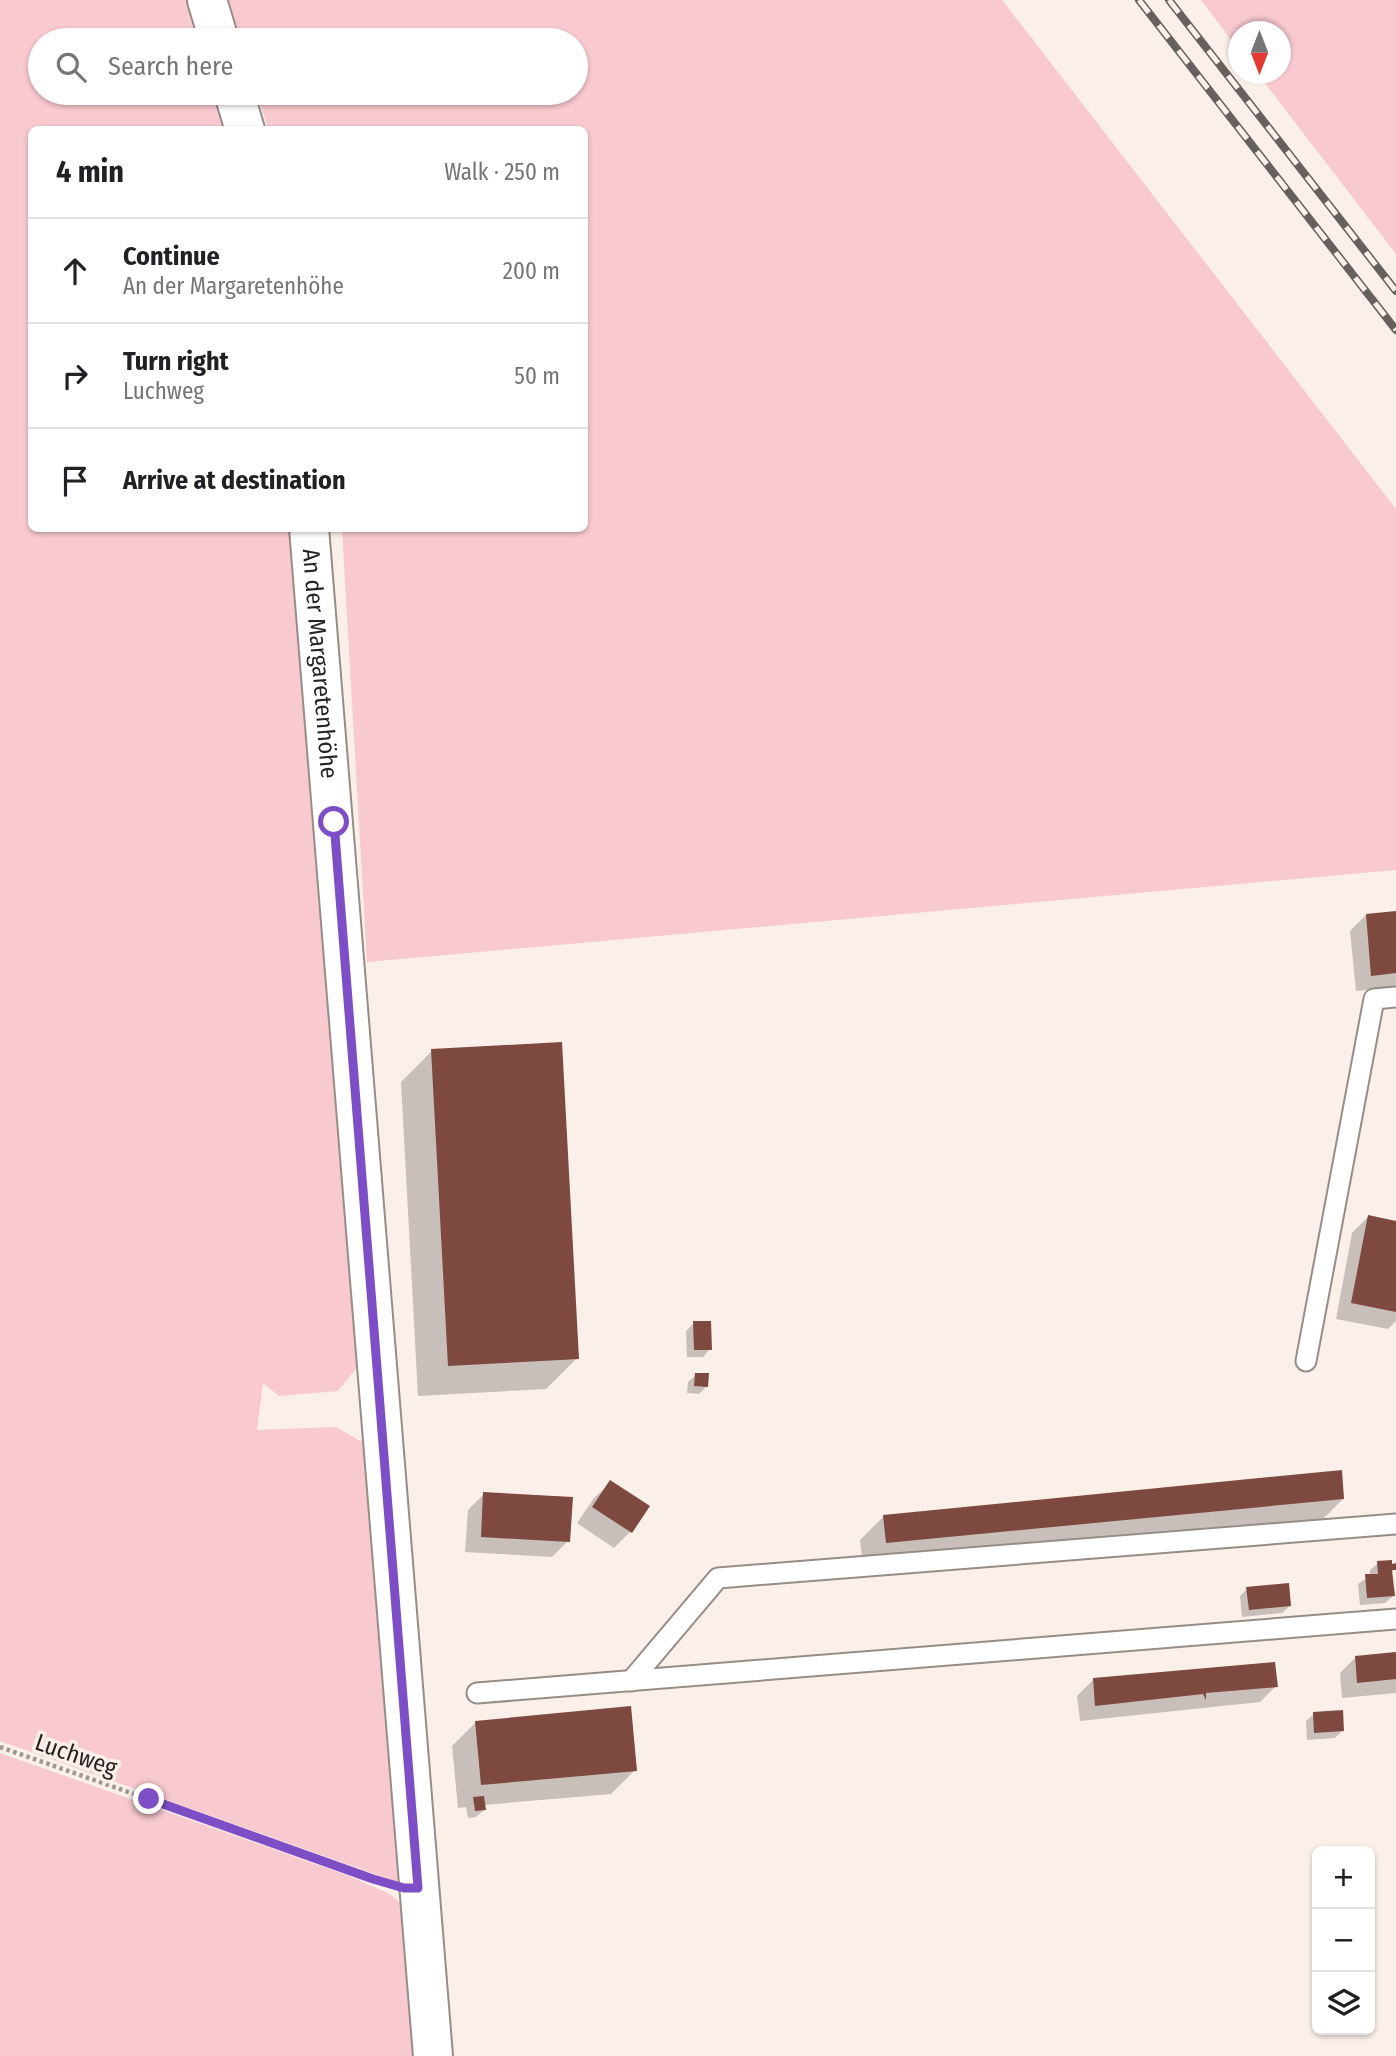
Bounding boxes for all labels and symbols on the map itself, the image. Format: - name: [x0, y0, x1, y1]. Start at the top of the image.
- north arrow: [1228, 21, 1291, 84]
- street label: An der Margaretenhöhe: [297, 548, 343, 780]
- route start: [318, 806, 349, 837]
- street label: Luchweg: [31, 1728, 121, 1782]
- route end: [133, 1783, 164, 1814]

